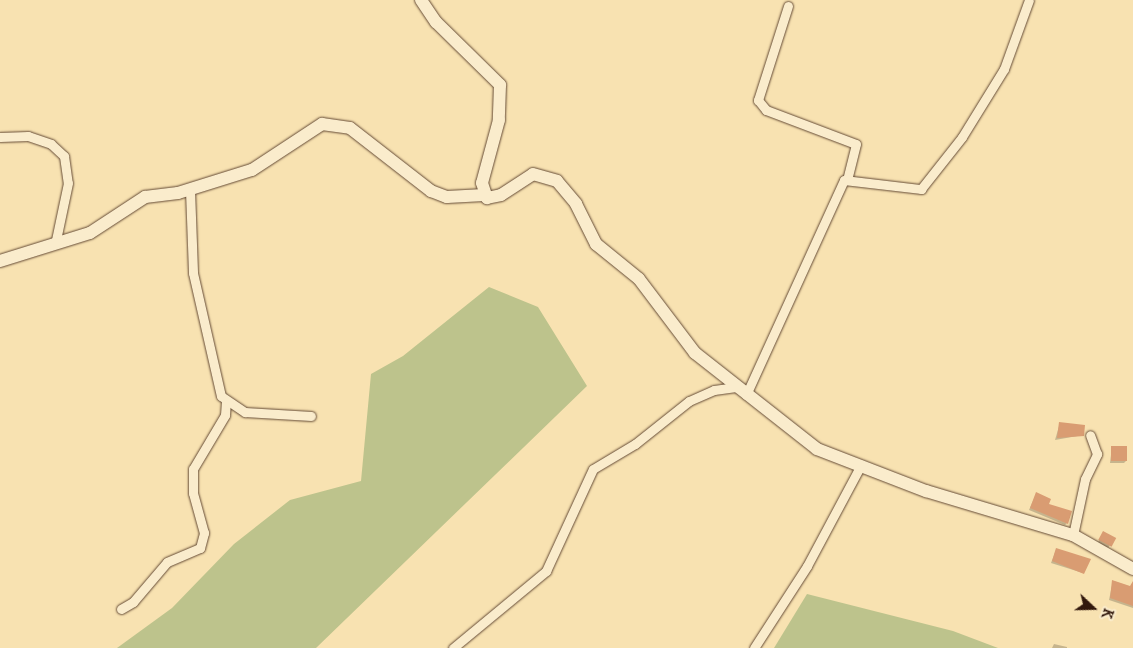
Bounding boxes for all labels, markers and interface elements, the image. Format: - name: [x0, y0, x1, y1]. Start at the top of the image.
- north arrow: [1068, 583, 1118, 633]
- text: K: [1097, 605, 1117, 621]

